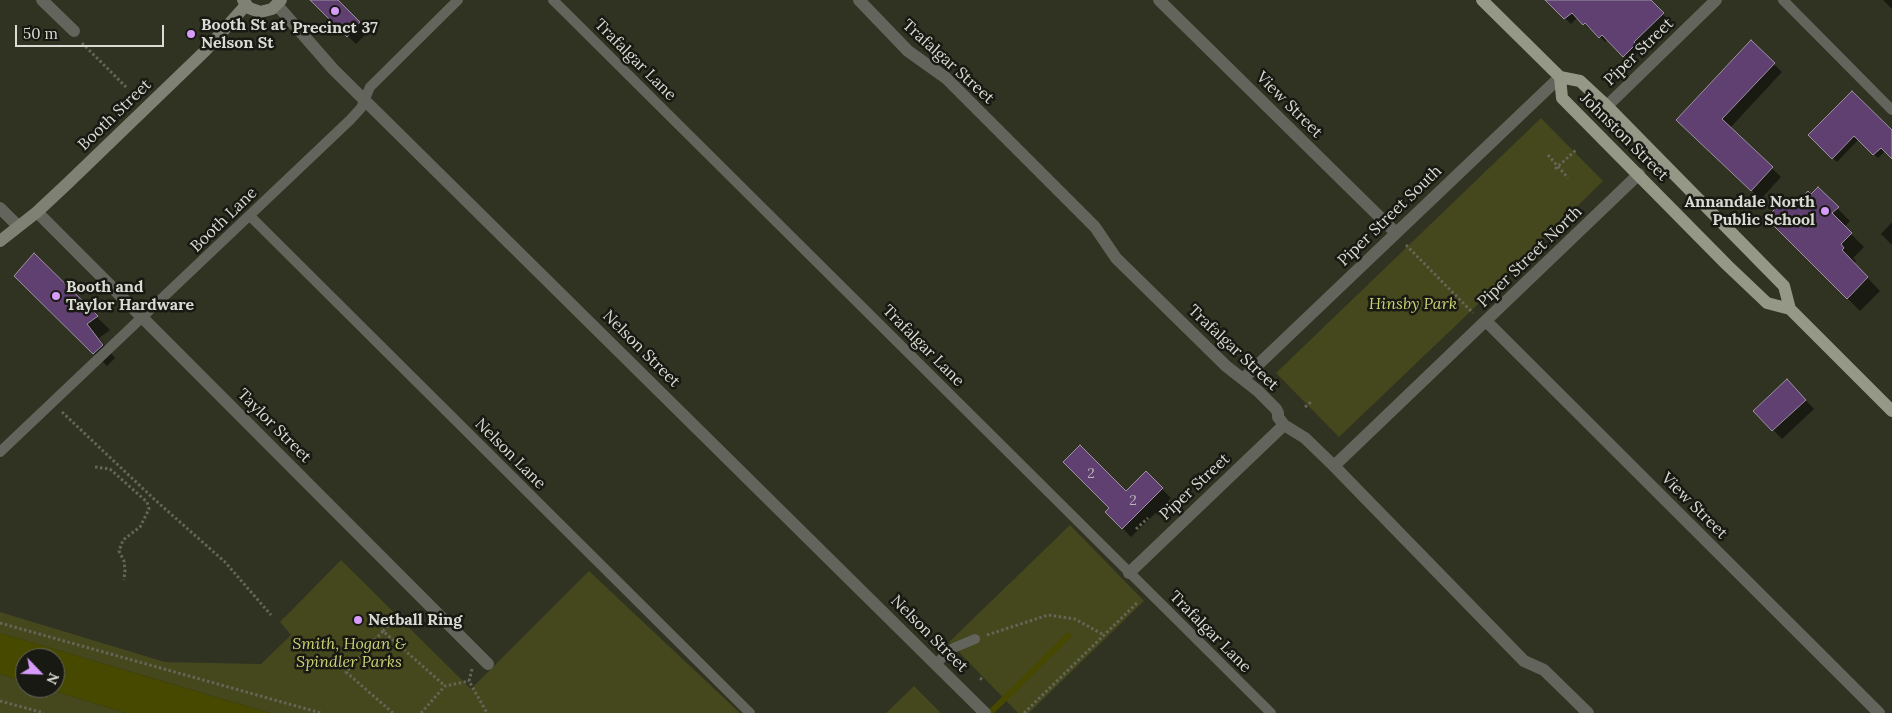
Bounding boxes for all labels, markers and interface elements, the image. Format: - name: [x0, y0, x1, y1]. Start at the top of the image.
- marker: Precinct 37: [329, 5, 341, 17]
- street label: Piper Street: [1600, 14, 1678, 90]
- scale bar: [18, 15, 166, 47]
- place label: Booth St at Nelson St: [201, 15, 286, 53]
- street label: Trafalgar Lane: [590, 15, 680, 105]
- street label: Trafalgar Street: [898, 16, 998, 108]
- place label: Precinct 37: [292, 18, 378, 38]
- text: 50 m: [23, 24, 58, 43]
- marker: Booth St at Nelson St: [185, 28, 197, 40]
- street label: View Street: [1252, 68, 1326, 142]
- street label: Booth Street: [75, 75, 155, 155]
- street label: Johnston Street: [1576, 89, 1672, 185]
- street label: Piper Street South: [1334, 162, 1446, 270]
- street label: Booth Lane: [187, 184, 261, 256]
- place label: Annandale North Public School: [1684, 192, 1815, 230]
- street label: Piper Street North: [1474, 202, 1586, 312]
- marker: Annandale North Public School: [1819, 205, 1831, 217]
- place label: Booth and Taylor Hardware: [66, 277, 194, 315]
- marker: Booth and Taylor Hardware: [50, 290, 62, 302]
- park label: Hinsby Park: [1369, 294, 1457, 314]
- street label: Trafalgar Lane: [878, 301, 968, 391]
- street label: Trafalgar Street: [1184, 301, 1282, 395]
- street label: Nelson Street: [598, 306, 684, 392]
- street label: Taylor Street: [233, 385, 315, 467]
- street label: Nelson Lane: [471, 415, 549, 493]
- street label: Piper Street: [1156, 450, 1234, 524]
- house number: 2: [1087, 466, 1095, 482]
- street label: View Street: [1657, 469, 1731, 543]
- house number: 2: [1129, 493, 1137, 509]
- street label: Trafalgar Lane: [1165, 587, 1255, 677]
- street label: Nelson Street: [886, 591, 972, 677]
- place label: Netball Ring: [368, 610, 462, 630]
- marker: Netball Ring: [352, 614, 364, 626]
- park label: Smith, Hogan & Spindler Parks: [292, 634, 406, 672]
- north arrow: [15, 648, 65, 698]
- text: N: [42, 670, 63, 687]

